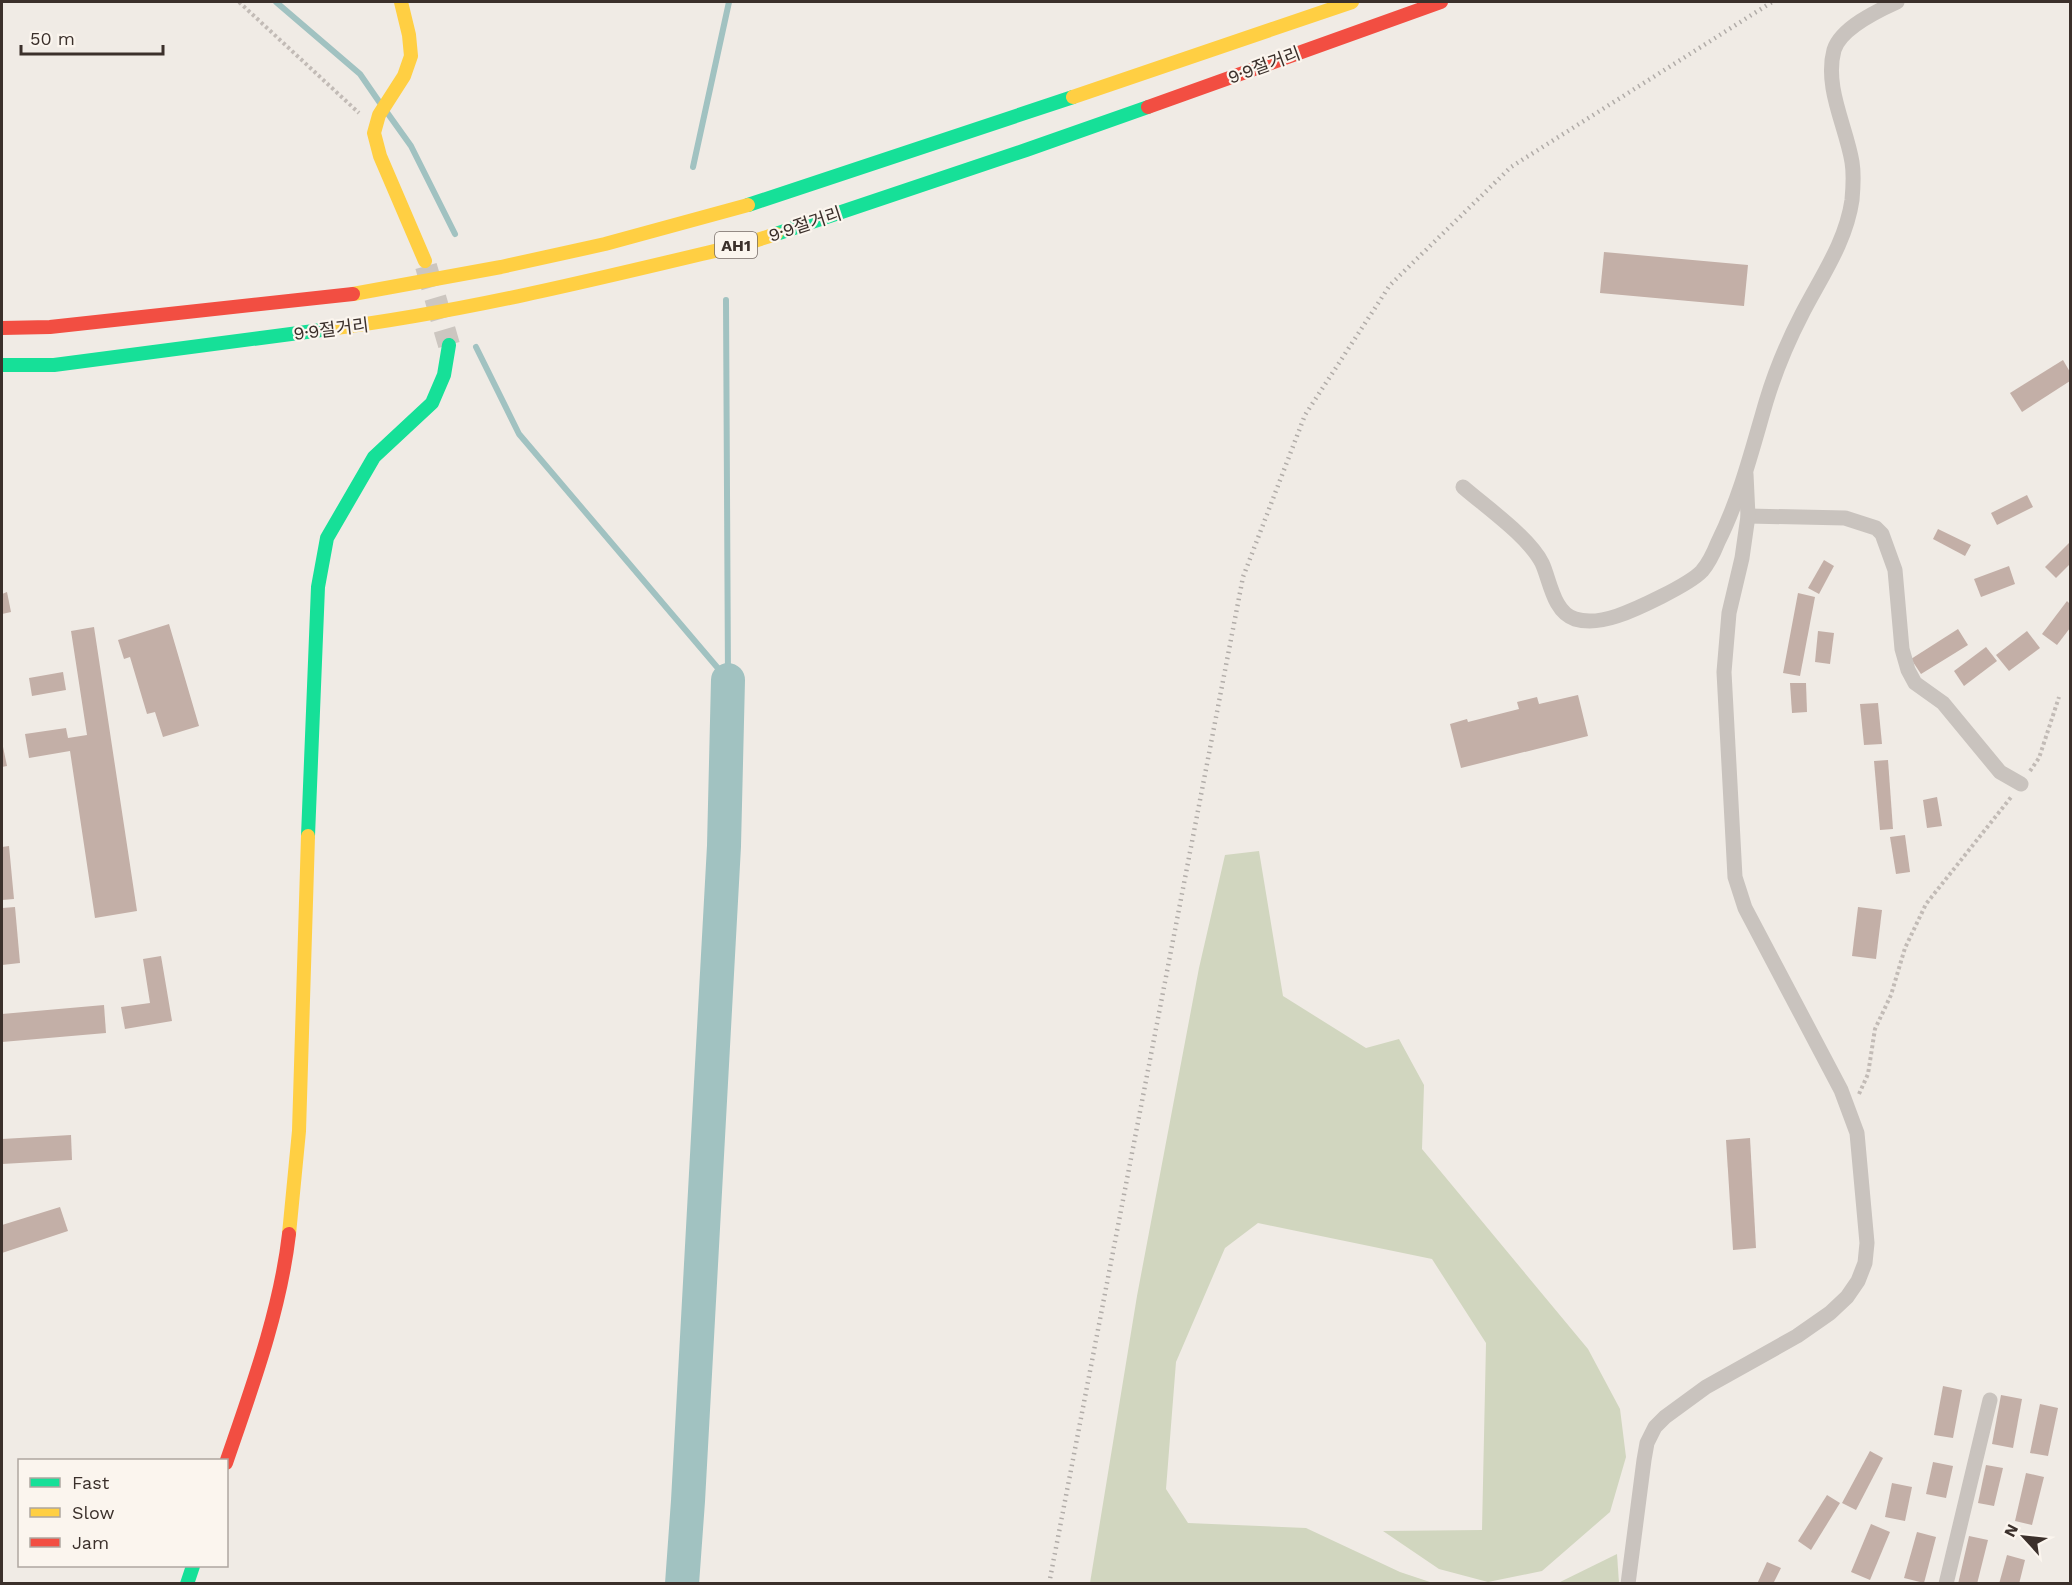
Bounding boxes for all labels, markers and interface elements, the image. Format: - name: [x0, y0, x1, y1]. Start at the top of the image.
- scale bar: [21, 18, 164, 56]
- text: 50 m: [30, 28, 75, 49]
- street label: 9·9절거리: [1225, 42, 1303, 88]
- street label: 9·9절거리: [766, 202, 844, 246]
- road number: AH1: [715, 232, 757, 258]
- street label: 9·9절거리: [292, 314, 370, 344]
- legend: [18, 1459, 228, 1567]
- text: Fast: [72, 1472, 110, 1493]
- text: Slow: [72, 1502, 115, 1523]
- north arrow: [1994, 1507, 2054, 1567]
- text: N: [2000, 1521, 2022, 1540]
- text: Jam: [72, 1532, 109, 1553]

